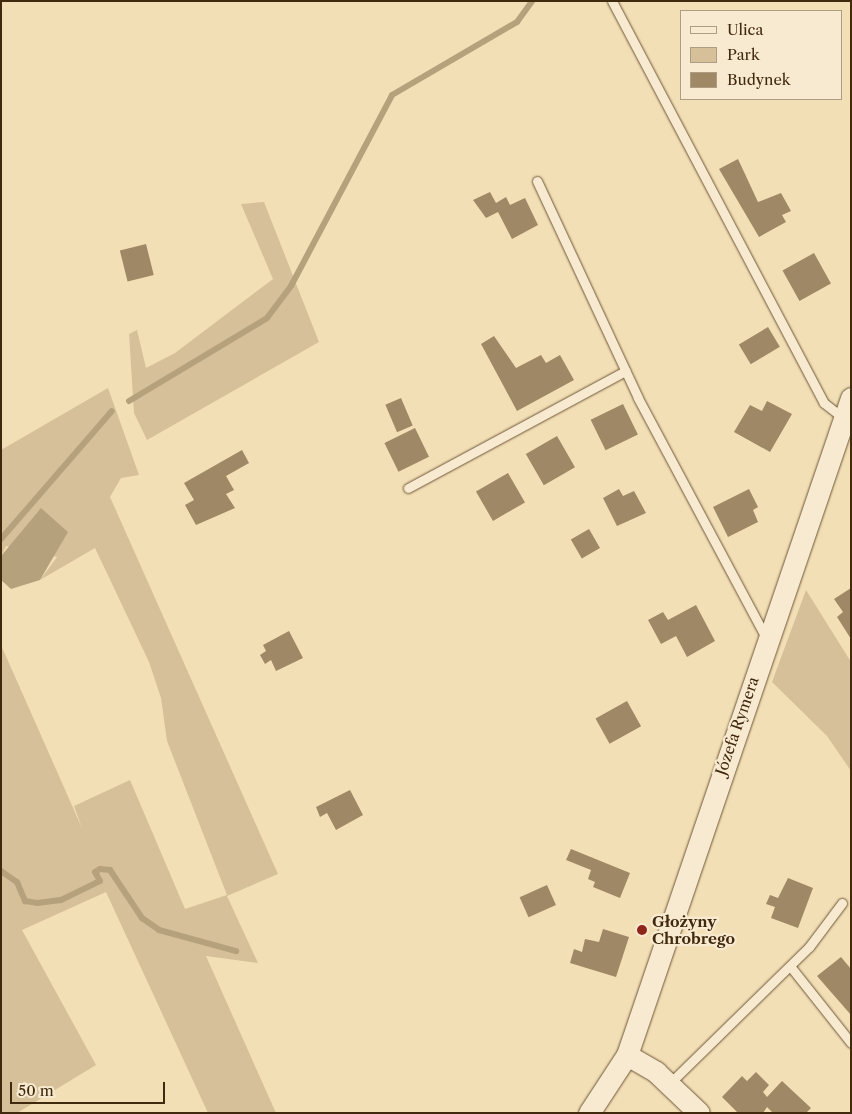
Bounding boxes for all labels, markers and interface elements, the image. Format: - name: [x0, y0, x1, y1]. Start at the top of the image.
- legend: [680, 10, 842, 100]
- text: Ulica: [727, 20, 763, 39]
- text: Park: [727, 45, 760, 64]
- text: Budynek: [727, 70, 791, 89]
- street label: Józefa Rymera: [712, 674, 762, 778]
- place label: Głożyny Chrobrego: [652, 912, 735, 947]
- marker: Głożyny Chrobrego: [636, 924, 648, 936]
- scale bar: [12, 1072, 168, 1104]
- text: 50 m: [18, 1081, 54, 1100]

